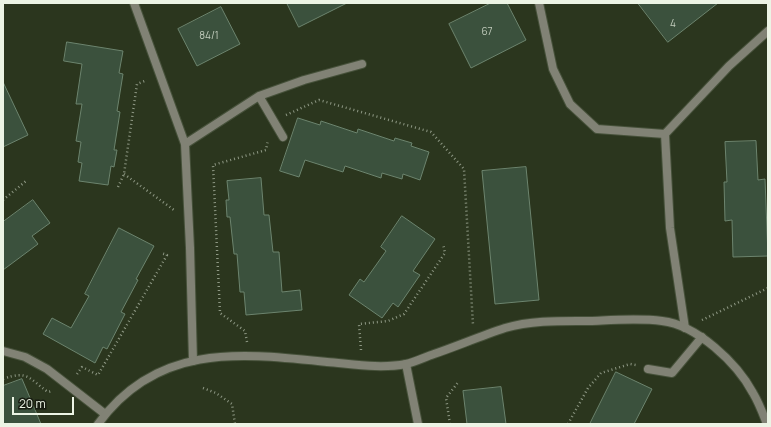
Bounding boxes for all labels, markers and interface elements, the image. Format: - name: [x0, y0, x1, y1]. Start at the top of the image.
- house number: 4: [670, 18, 676, 30]
- house number: 67: [481, 26, 493, 38]
- house number: 84/1: [199, 30, 219, 42]
- scale bar: [14, 389, 76, 415]
- text: 20 m: [19, 395, 46, 412]

